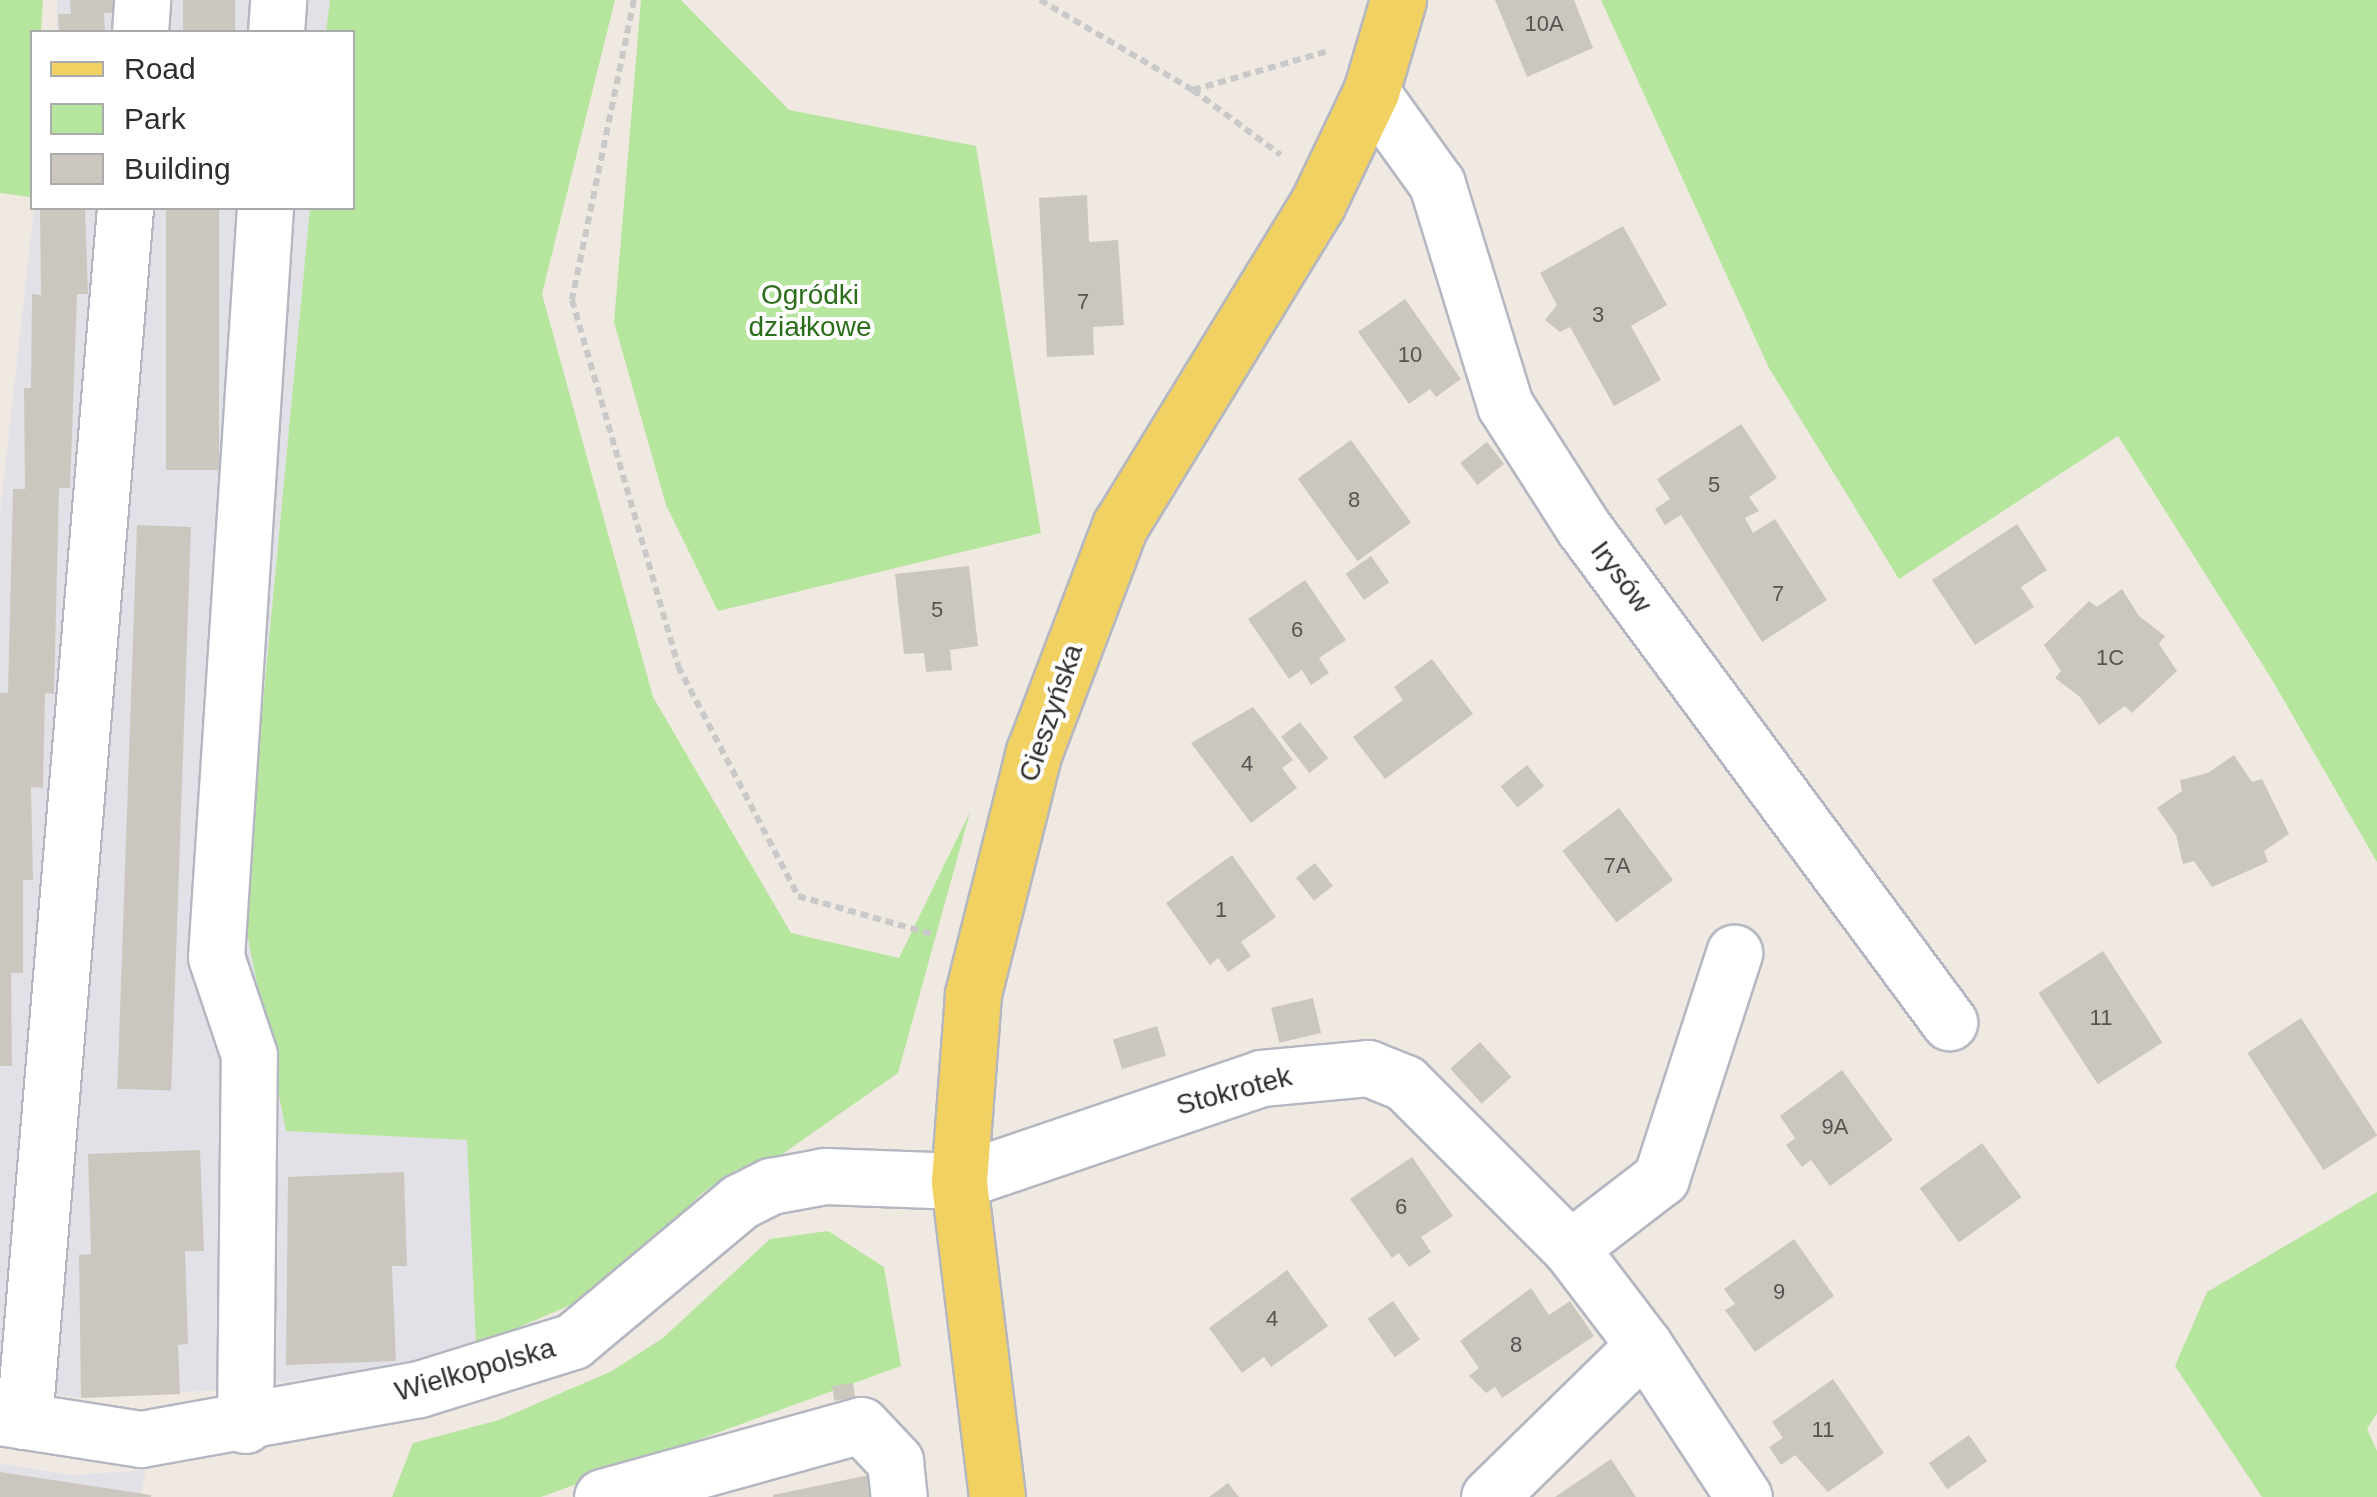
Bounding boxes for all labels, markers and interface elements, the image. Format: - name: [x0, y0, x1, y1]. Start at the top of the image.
- house number: 10A: [1524, 11, 1564, 37]
- legend: [30, 30, 355, 210]
- text: Road: [124, 52, 196, 85]
- text: Park: [124, 102, 186, 135]
- text: Building: [124, 152, 231, 185]
- park label: Ogródki działkowe: [749, 278, 871, 344]
- house number: 7: [1077, 289, 1089, 315]
- house number: 3: [1592, 302, 1604, 328]
- house number: 10: [1398, 342, 1422, 368]
- house number: 5: [1708, 472, 1720, 498]
- house number: 8: [1348, 487, 1360, 513]
- street label: Irysów: [1583, 535, 1659, 619]
- house number: 7: [1772, 581, 1784, 607]
- house number: 5: [931, 597, 943, 623]
- house number: 6: [1291, 617, 1303, 643]
- street label: Cieszyńska: [1012, 640, 1090, 786]
- house number: 1C: [2096, 645, 2124, 671]
- house number: 4: [1241, 751, 1253, 777]
- house number: 7A: [1604, 853, 1630, 879]
- house number: 1: [1215, 897, 1227, 923]
- house number: 11: [2090, 1005, 2112, 1031]
- street label: Stokrotek: [1173, 1059, 1295, 1123]
- house number: 9A: [1822, 1114, 1848, 1140]
- house number: 6: [1395, 1194, 1407, 1220]
- house number: 9: [1773, 1279, 1785, 1305]
- house number: 4: [1266, 1306, 1278, 1332]
- street label: Wielkopolska: [391, 1331, 559, 1409]
- house number: 8: [1510, 1332, 1522, 1358]
- house number: 11: [1812, 1417, 1834, 1443]

